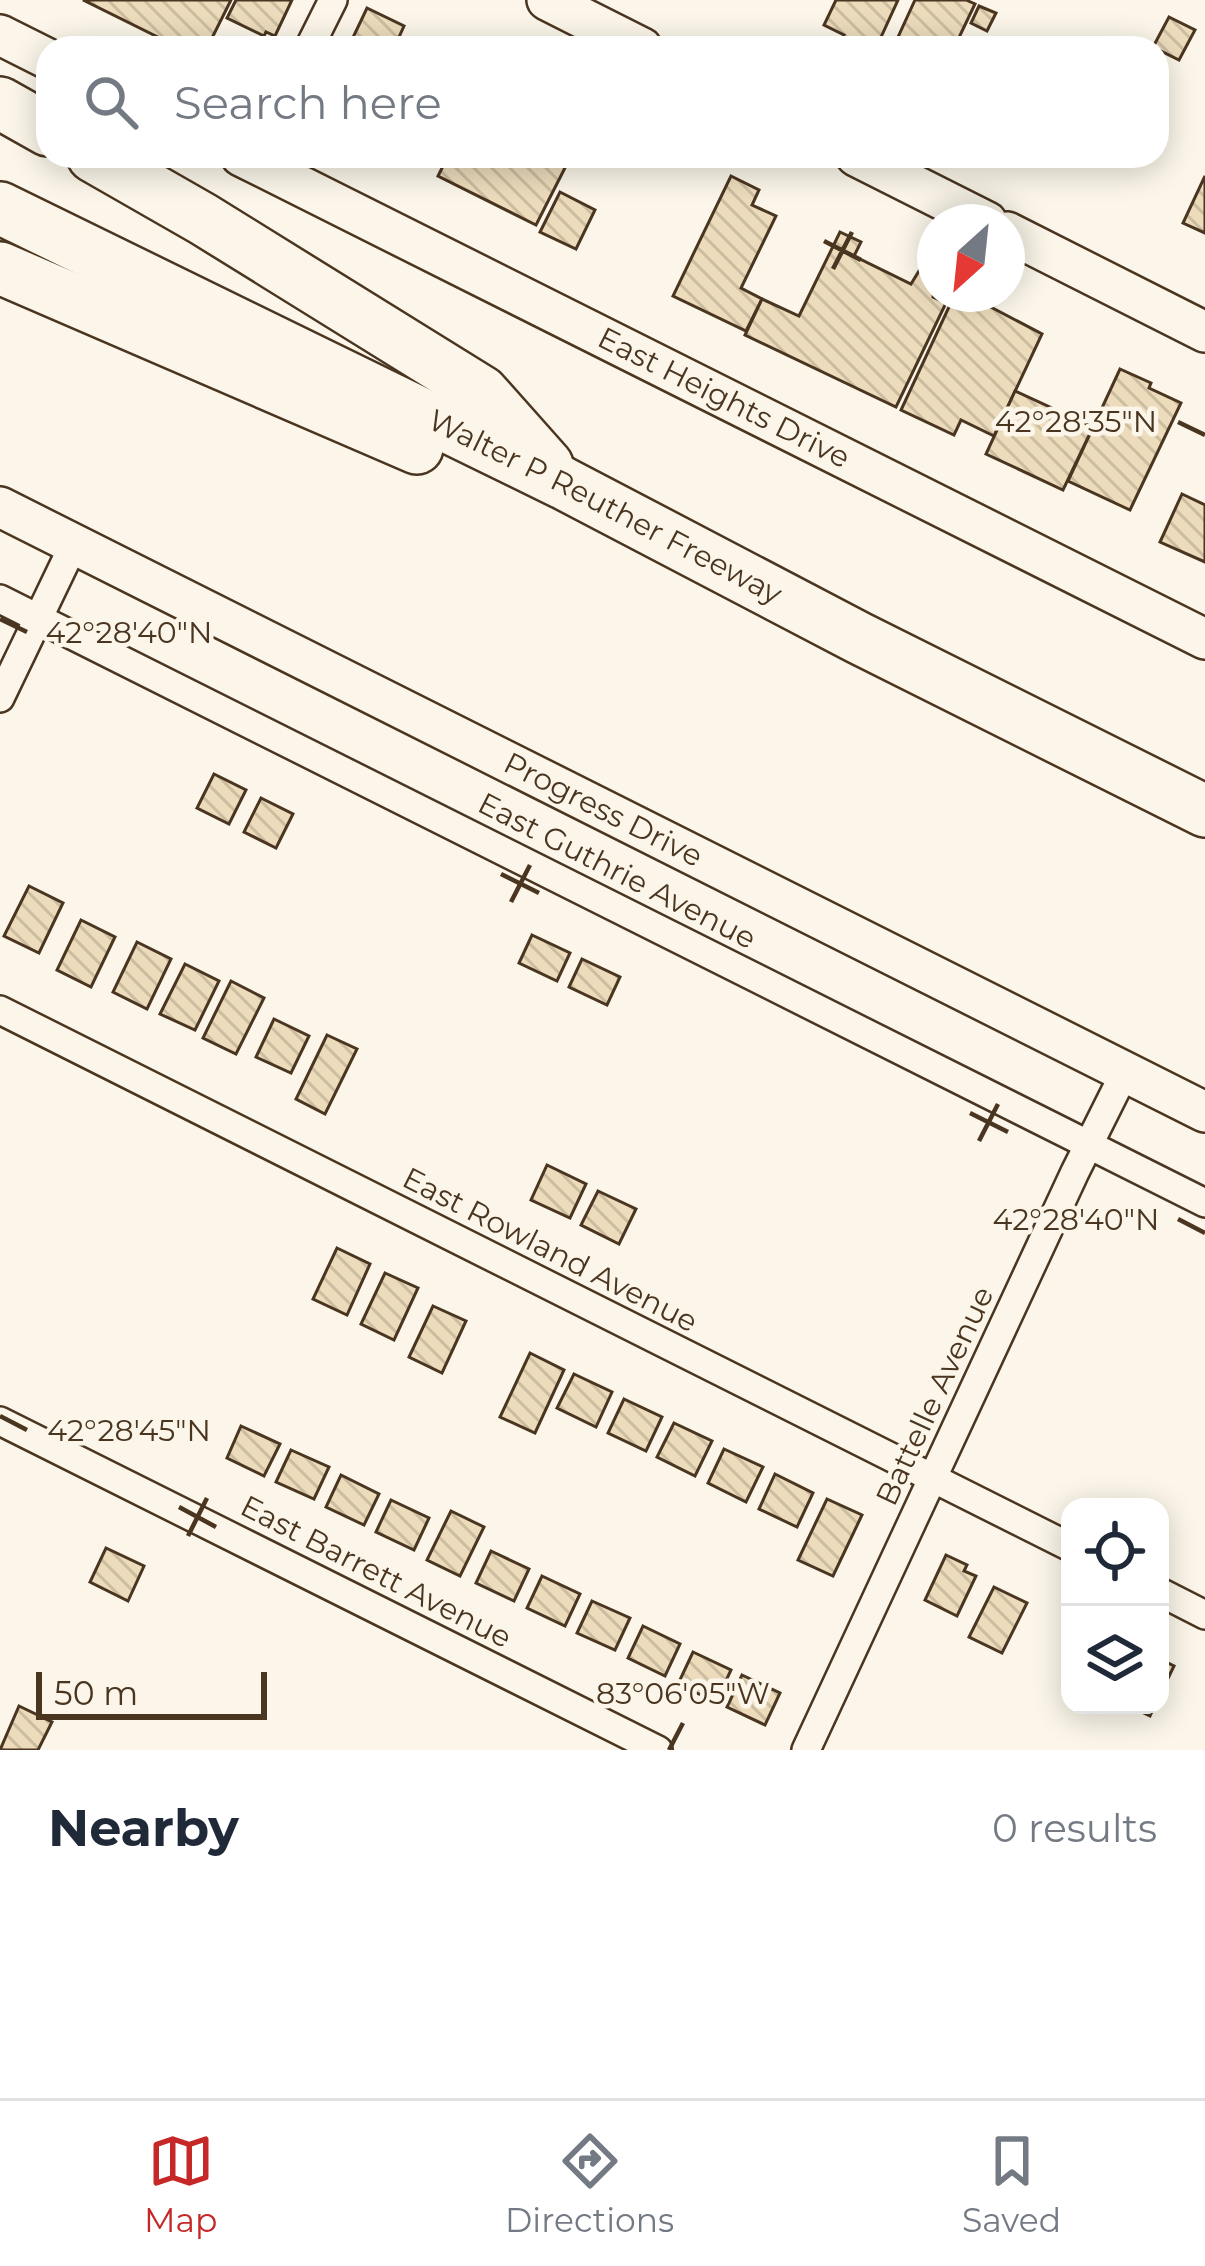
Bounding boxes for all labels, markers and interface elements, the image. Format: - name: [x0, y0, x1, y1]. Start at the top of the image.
- search box: [36, 36, 1169, 168]
- icon: search: [78, 69, 144, 135]
- text: Search here: [174, 75, 442, 130]
- north arrow: [917, 204, 1025, 312]
- street label: East Heights Drive: [592, 319, 856, 476]
- street label: Walter P Reuther Freeway: [422, 401, 789, 613]
- text: 42°28'35"N: [995, 403, 1157, 440]
- text: 42°28'40"N: [46, 614, 212, 651]
- street label: Progress Drive: [498, 744, 709, 875]
- street label: East Guthrie Avenue: [472, 784, 762, 957]
- street label: East Rowland Avenue: [397, 1159, 704, 1340]
- text: 42°28'40"N: [993, 1201, 1159, 1238]
- street label: Battelle Avenue: [868, 1281, 1001, 1511]
- text: 42°28'45"N: [47, 1412, 211, 1449]
- street label: East Barrett Avenue: [235, 1487, 518, 1656]
- map controls: [1061, 1498, 1169, 1714]
- button: locate: [1061, 1498, 1169, 1606]
- button: layers: [1061, 1606, 1169, 1714]
- scale bar: [36, 1666, 267, 1719]
- text: 50 m: [54, 1673, 138, 1713]
- text: 83°06'05"W: [596, 1675, 770, 1712]
- text: Nearby: [48, 1797, 239, 1859]
- text: 0 results: [992, 1804, 1157, 1852]
- tab: Map: [144, 2128, 217, 2240]
- tab: Directions: [505, 2128, 674, 2240]
- tab: Saved: [962, 2128, 1061, 2240]

